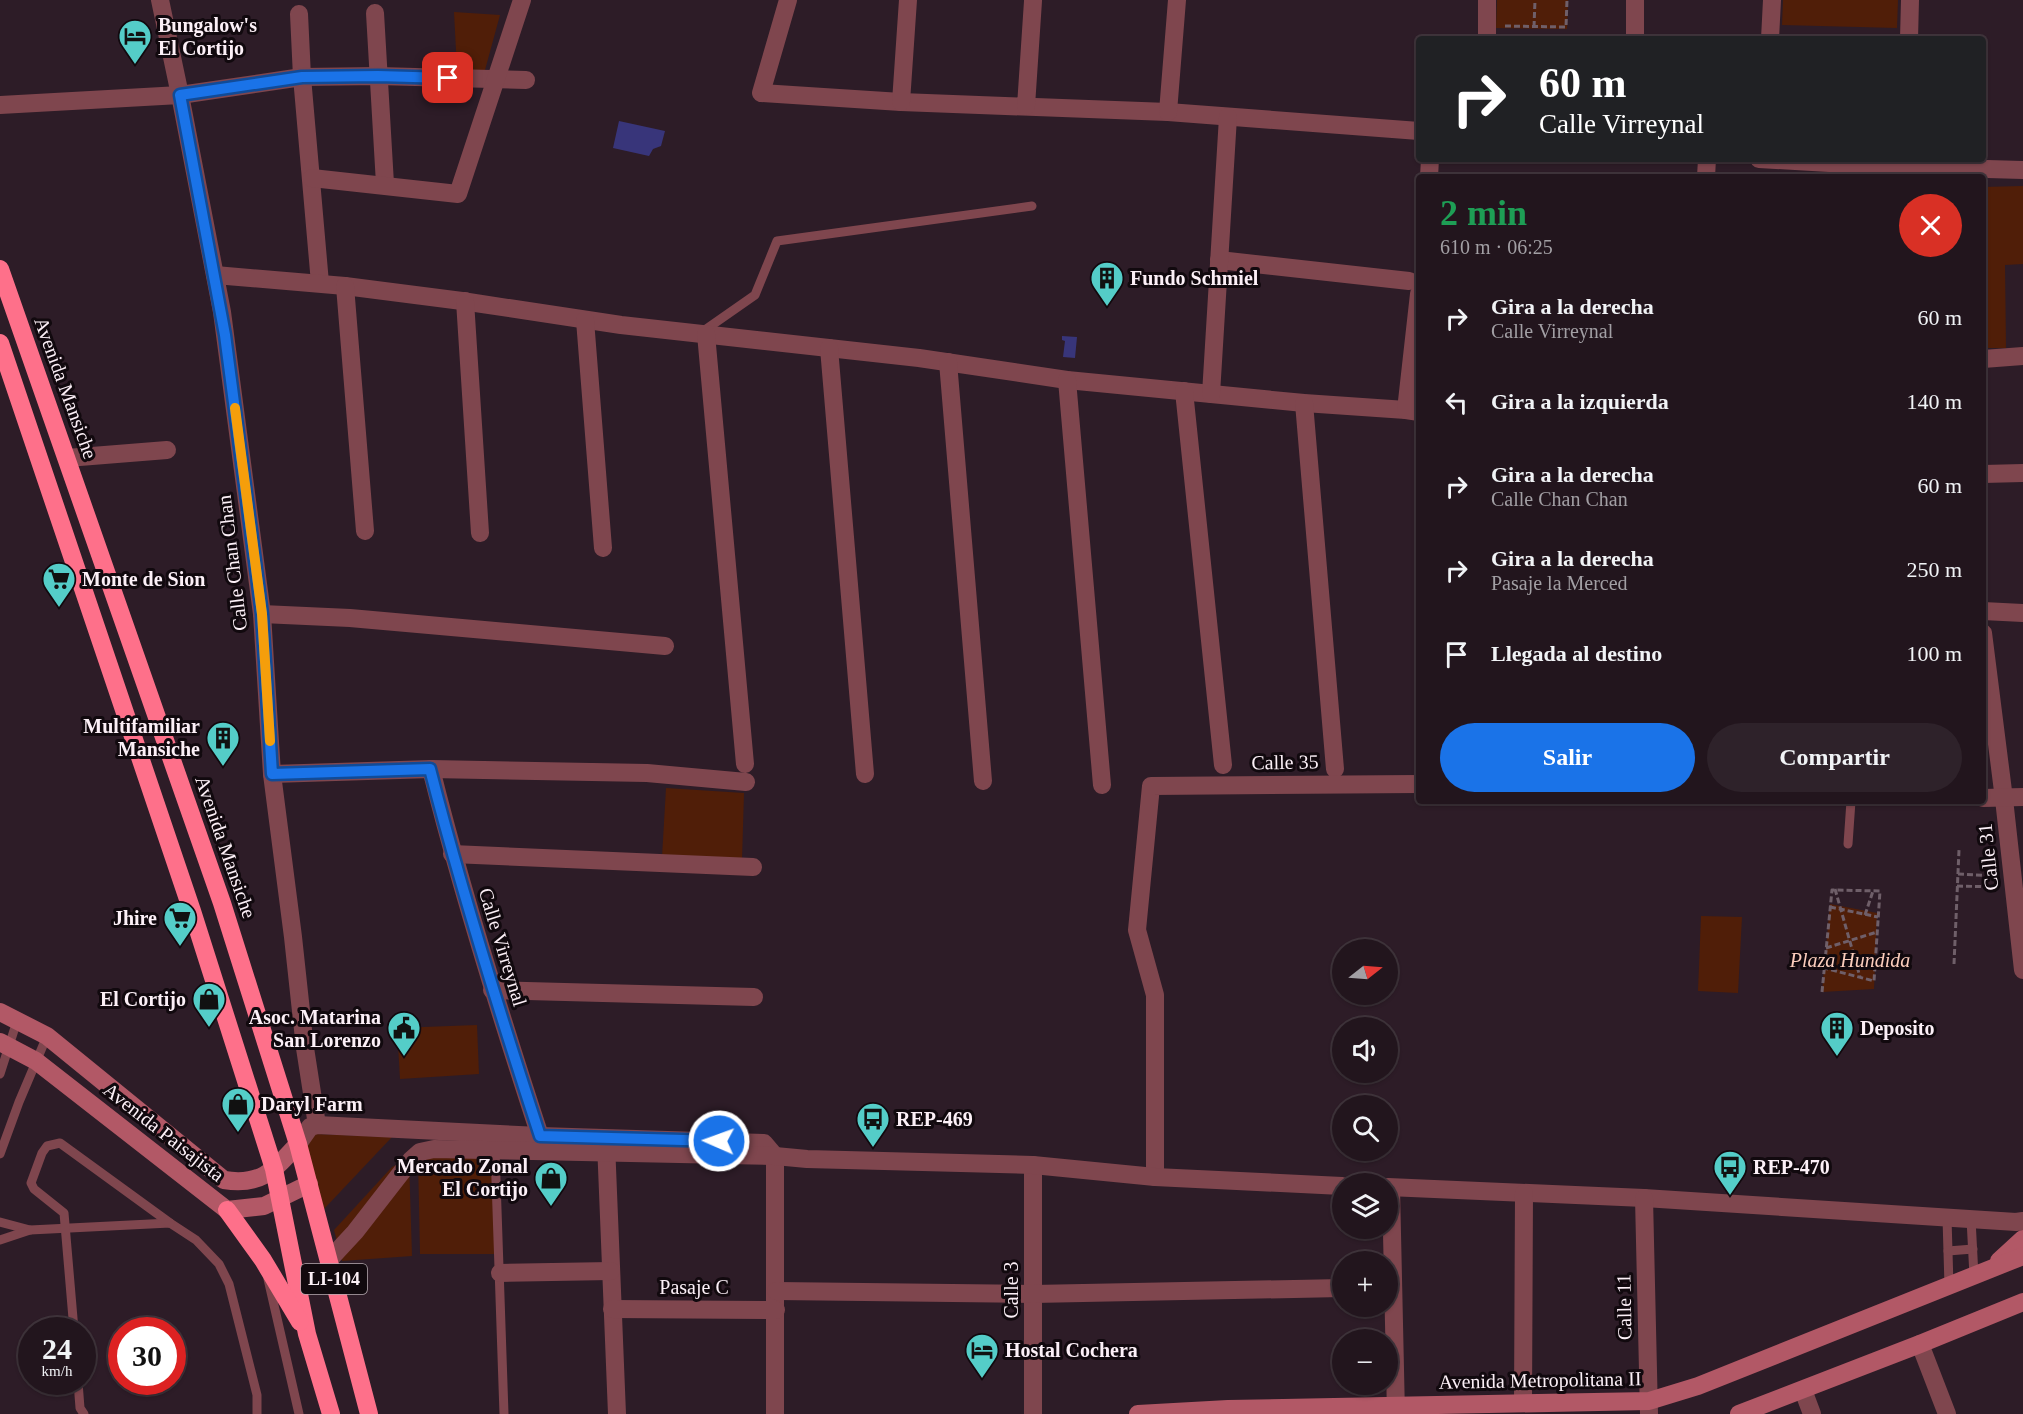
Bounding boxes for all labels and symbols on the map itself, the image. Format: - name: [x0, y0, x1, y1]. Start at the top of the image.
- place label: Bungalow's El Cortijo: [158, 14, 257, 60]
- hotel icon: Bungalow's El Cortijo: [117, 18, 153, 65]
- pin: [422, 52, 473, 103]
- building icon: Fundo Schmiel: [1089, 260, 1125, 307]
- place label: Fundo Schmiel: [1130, 267, 1259, 289]
- street label: Avenida Mansiche: [30, 314, 102, 462]
- street label: Calle Chan Chan: [213, 494, 251, 632]
- supermarket icon: Monte de Sion: [41, 561, 77, 608]
- place label: Monte de Sion: [82, 568, 205, 590]
- place label: Multifamiliar Mansiche: [83, 715, 200, 760]
- building icon: Multifamiliar Mansiche: [205, 720, 241, 767]
- street label: Calle 35: [1251, 750, 1319, 774]
- street label: Avenida Mansiche: [191, 773, 261, 921]
- street label: Calle 31: [1974, 822, 2002, 892]
- street label: Calle Virreynal: [474, 885, 532, 1009]
- supermarket icon: Jhire: [162, 900, 198, 947]
- place label: Jhire: [113, 907, 157, 929]
- north arrow: [1332, 939, 1398, 1005]
- park label: Plaza Hundida: [1789, 949, 1910, 971]
- shop icon: El Cortijo: [191, 981, 227, 1028]
- place label: El Cortijo: [100, 988, 186, 1011]
- place label: Asoc. Matarina San Lorenzo: [249, 1006, 381, 1051]
- public building icon: Asoc. Matarina San Lorenzo: [386, 1010, 422, 1057]
- building icon: Deposito: [1819, 1010, 1855, 1057]
- place label: Deposito: [1860, 1017, 1934, 1040]
- street label: Avenida Paisajista: [99, 1078, 229, 1187]
- shop icon: Daryl Farm: [220, 1086, 256, 1133]
- place label: Daryl Farm: [261, 1093, 363, 1116]
- bus stop icon: REP-469: [855, 1101, 891, 1148]
- place label: REP-469: [896, 1108, 973, 1130]
- position arrow: [687, 1109, 751, 1173]
- bus stop icon: REP-470: [1712, 1149, 1748, 1196]
- place label: Mercado Zonal El Cortijo: [397, 1155, 528, 1201]
- place label: REP-470: [1753, 1156, 1830, 1178]
- shop icon: Mercado Zonal El Cortijo: [533, 1160, 569, 1207]
- street label: Calle 3: [1000, 1261, 1022, 1319]
- road number: LI-104: [301, 1264, 367, 1294]
- street label: Calle 11: [1612, 1274, 1636, 1340]
- street label: Pasaje C: [659, 1276, 729, 1299]
- speed limit sign: 30: [108, 1317, 186, 1395]
- hotel icon: Hostal Cochera: [964, 1332, 1000, 1379]
- place label: Hostal Cochera: [1005, 1339, 1138, 1361]
- street label: Avenida Metropolitana II: [1438, 1367, 1642, 1394]

